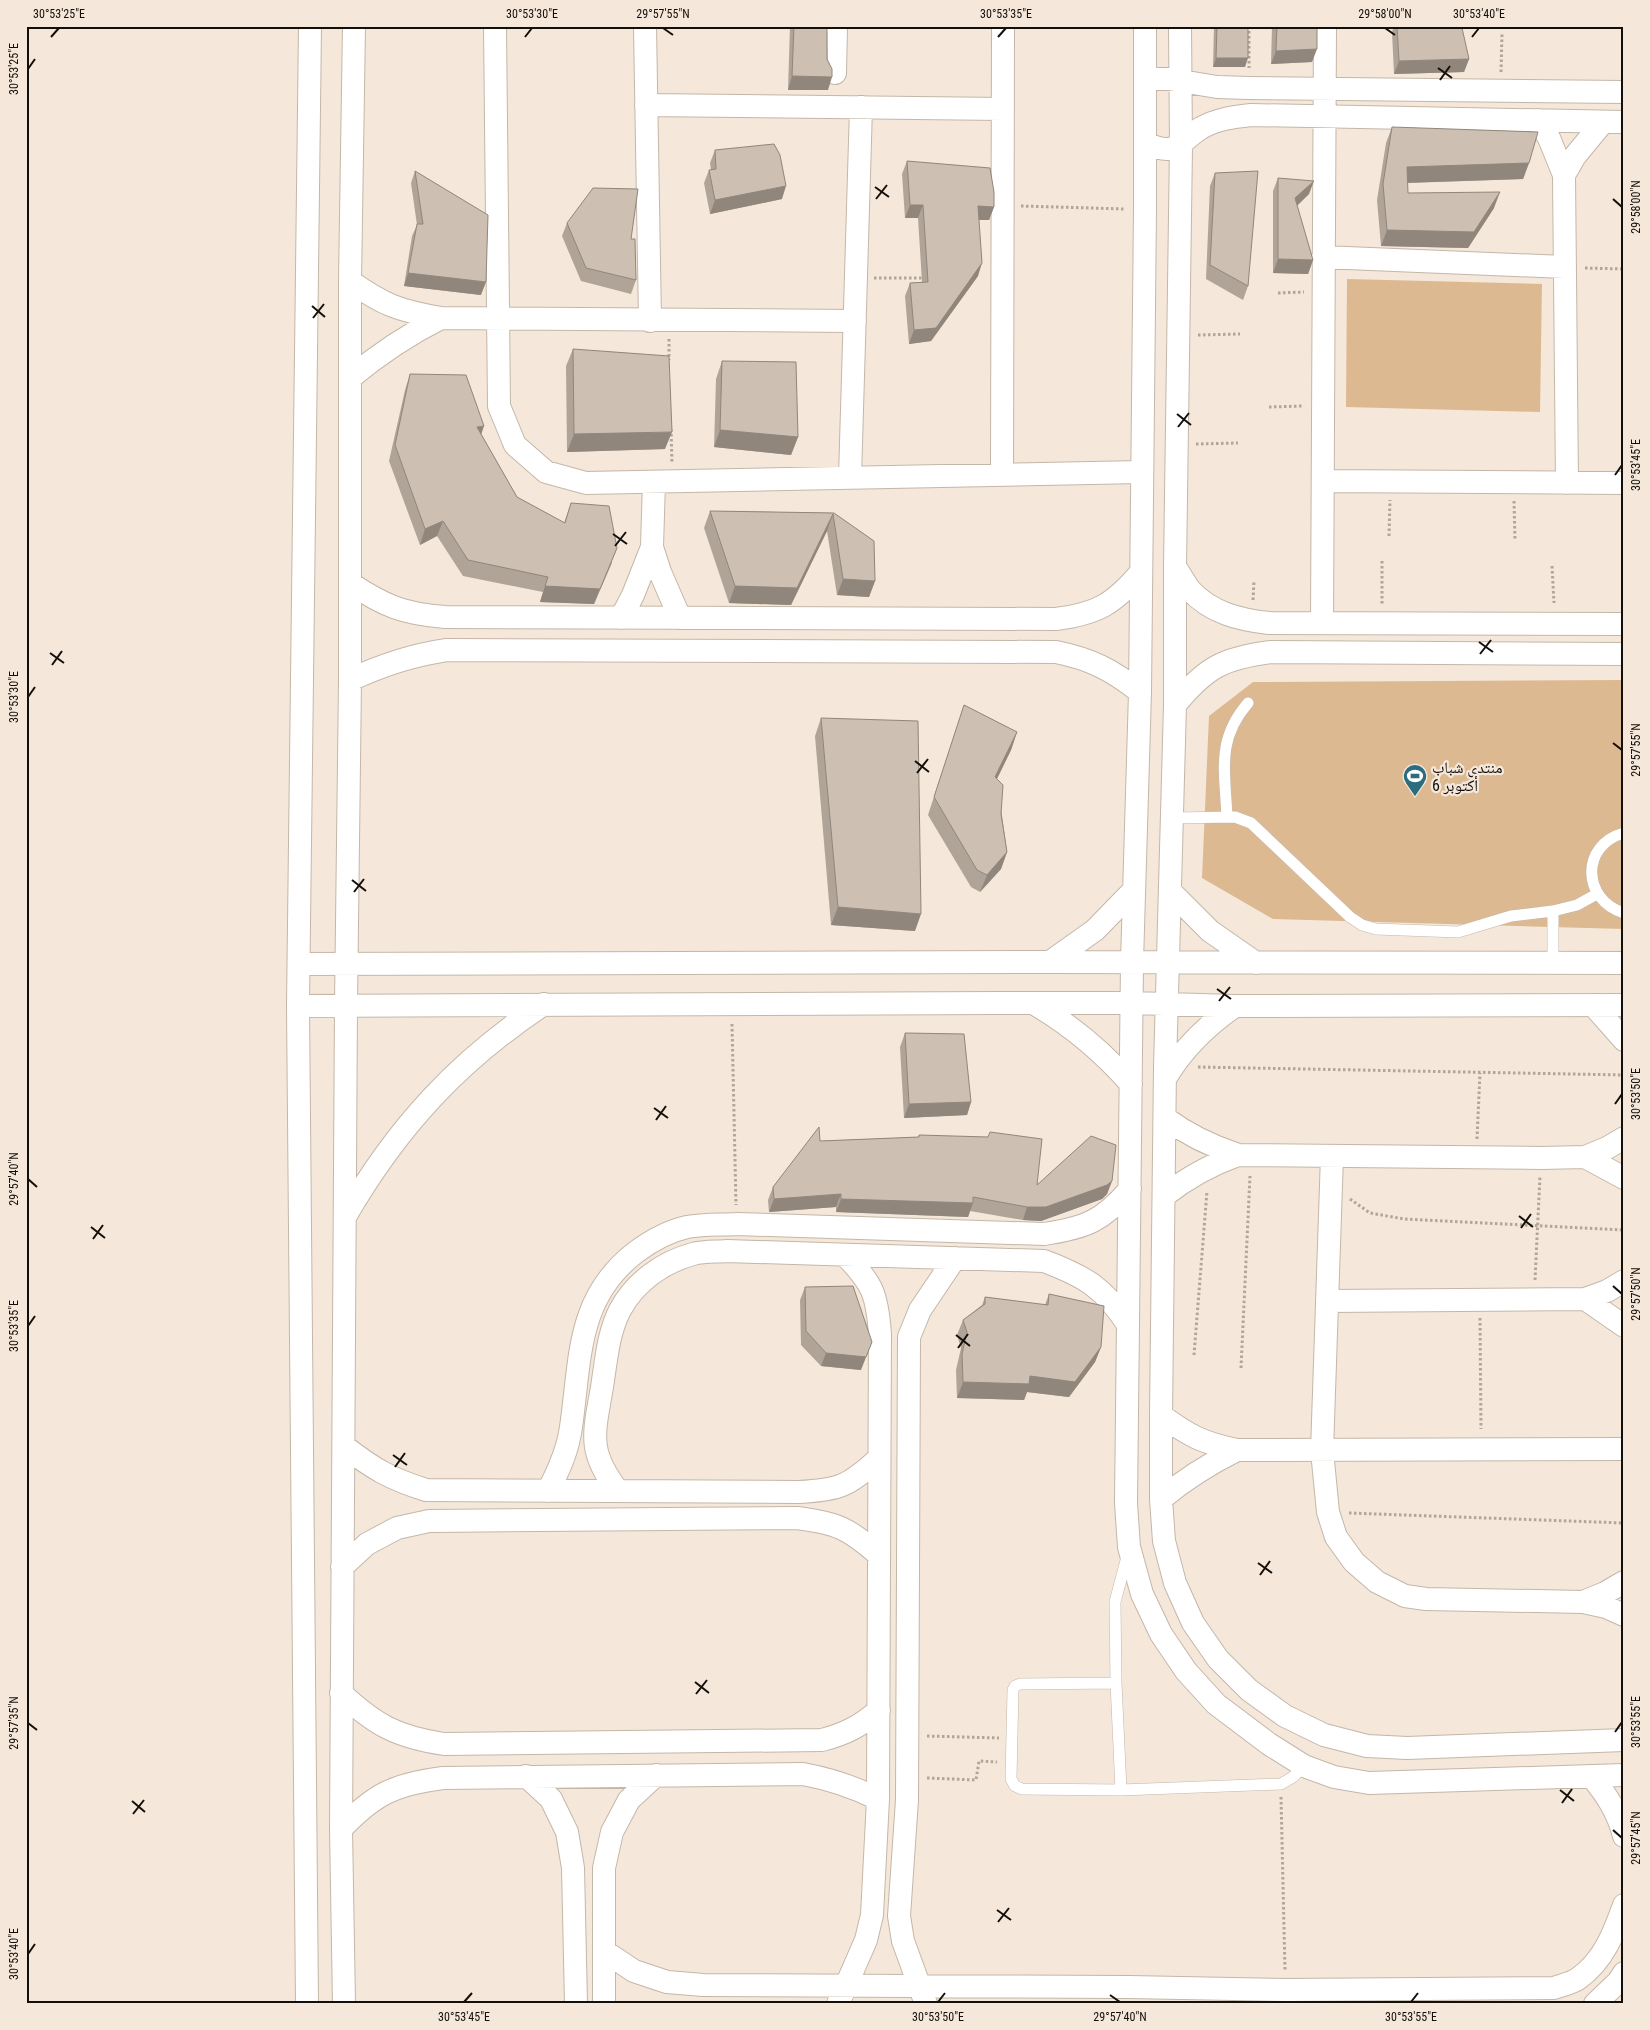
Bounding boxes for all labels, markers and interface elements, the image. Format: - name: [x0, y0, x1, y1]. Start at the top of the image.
- text: 30°53'25"E: [33, 7, 85, 21]
- text: 30°53'30"E: [506, 7, 558, 21]
- text: 29°57'55"N: [636, 7, 690, 21]
- text: 30°53'35"E: [980, 7, 1032, 21]
- text: 29°58'00"N: [1358, 7, 1412, 21]
- text: 30°53'40"E: [1453, 7, 1505, 21]
- text: 30°53'25"E: [7, 43, 21, 95]
- text: 29°58'00"N: [1629, 180, 1643, 234]
- text: 30°53'45"E: [1629, 439, 1643, 491]
- text: 30°53'30"E: [7, 671, 21, 723]
- text: 29°57'55"N: [1629, 723, 1643, 777]
- place label: منتدى شباب 6 أكتوبر: [1432, 758, 1502, 795]
- sports icon: منتدى شباب 6 أكتوبر: [1402, 763, 1428, 797]
- text: 30°53'50"E: [1629, 1068, 1643, 1120]
- text: 29°57'40"N: [7, 1152, 21, 1206]
- text: 29°57'50"N: [1629, 1267, 1643, 1321]
- text: 30°53'35"E: [7, 1300, 21, 1352]
- text: 29°57'35"N: [7, 1696, 21, 1750]
- text: 30°53'55"E: [1629, 1696, 1643, 1748]
- text: 29°57'45"N: [1629, 1811, 1643, 1865]
- text: 30°53'40"E: [7, 1928, 21, 1980]
- text: 30°53'45"E: [438, 2010, 490, 2024]
- text: 30°53'50"E: [912, 2010, 964, 2024]
- text: 29°57'40"N: [1093, 2010, 1147, 2024]
- text: 30°53'55"E: [1385, 2010, 1437, 2024]

